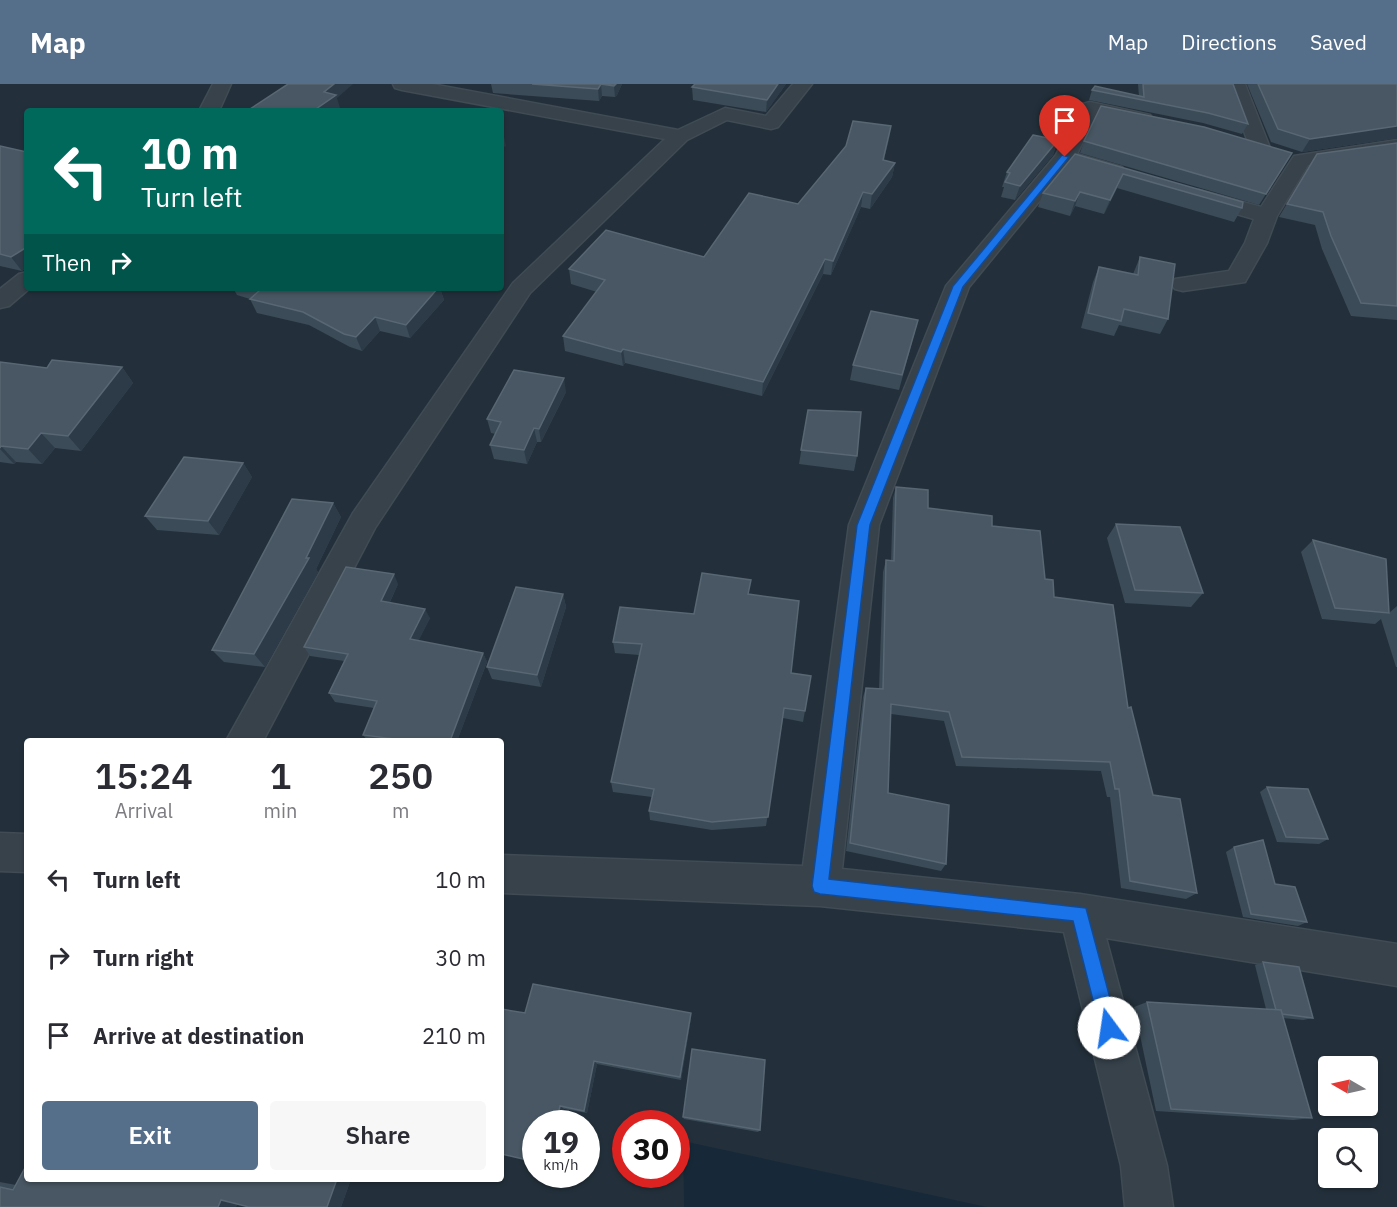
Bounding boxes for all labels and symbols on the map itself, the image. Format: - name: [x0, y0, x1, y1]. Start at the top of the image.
- pin: [1039, 95, 1090, 157]
- position arrow: [1077, 996, 1141, 1060]
- north arrow: [1318, 1056, 1378, 1116]
- speed limit sign: 30: [612, 1110, 690, 1188]

